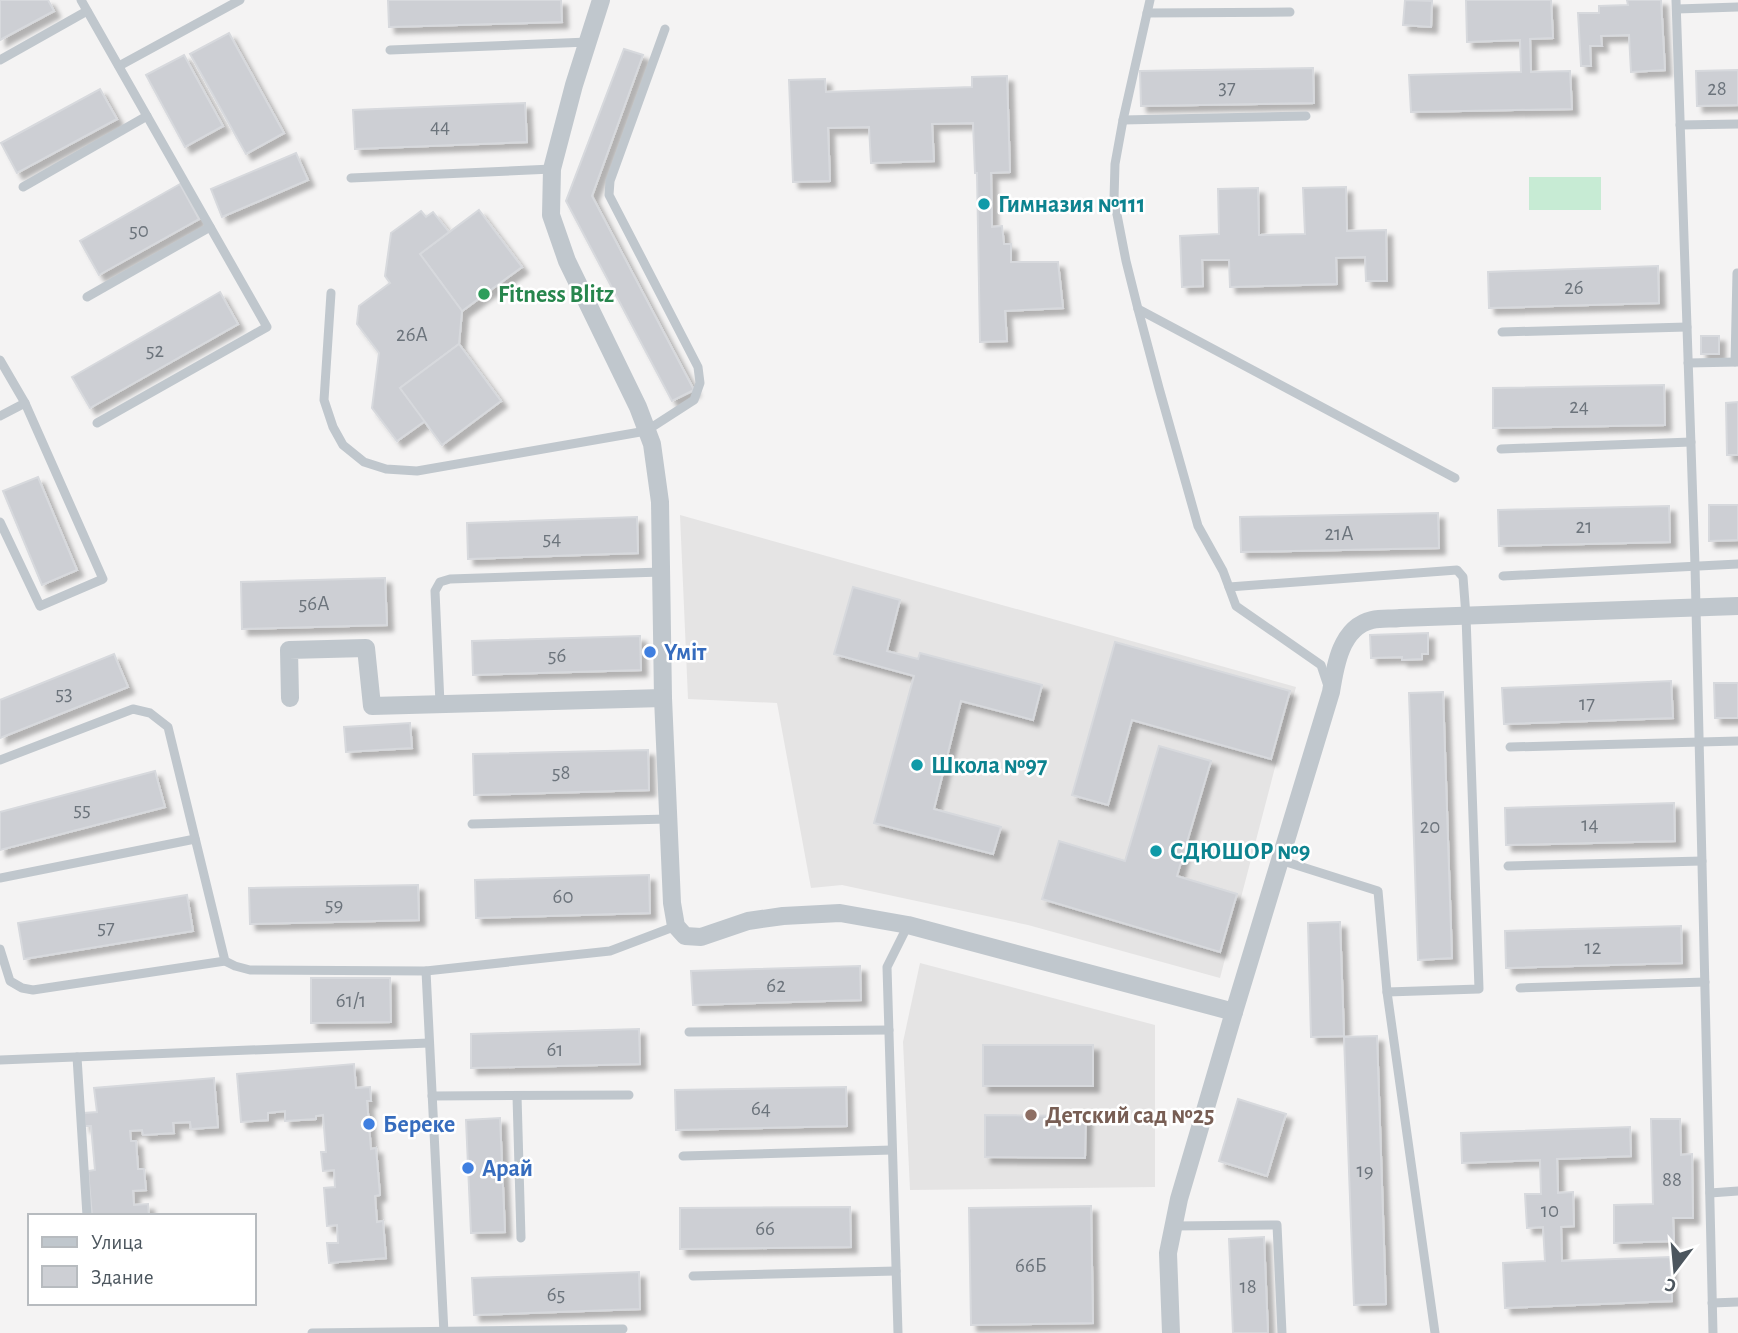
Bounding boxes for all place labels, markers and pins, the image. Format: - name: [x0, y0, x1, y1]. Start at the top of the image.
- place label: Гимназия №111: [998, 193, 1145, 217]
- marker: Гимназия №111: [976, 196, 992, 212]
- place label: Fitness Blitz: [498, 283, 614, 307]
- marker: Fitness Blitz: [476, 286, 492, 302]
- place label: Үміт: [664, 641, 707, 665]
- marker: Үміт: [642, 644, 658, 660]
- place label: Школа №97: [931, 754, 1047, 778]
- marker: Школа №97: [909, 757, 925, 773]
- place label: СДЮШОР №9: [1170, 840, 1310, 864]
- marker: СДЮШОР №9: [1148, 843, 1164, 859]
- place label: Детский сад №25: [1045, 1104, 1215, 1128]
- marker: Детский сад №25: [1023, 1107, 1039, 1123]
- place label: Береке: [383, 1113, 455, 1137]
- marker: Береке: [361, 1116, 377, 1132]
- place label: Арай: [482, 1157, 533, 1181]
- marker: Арай: [460, 1160, 476, 1176]

